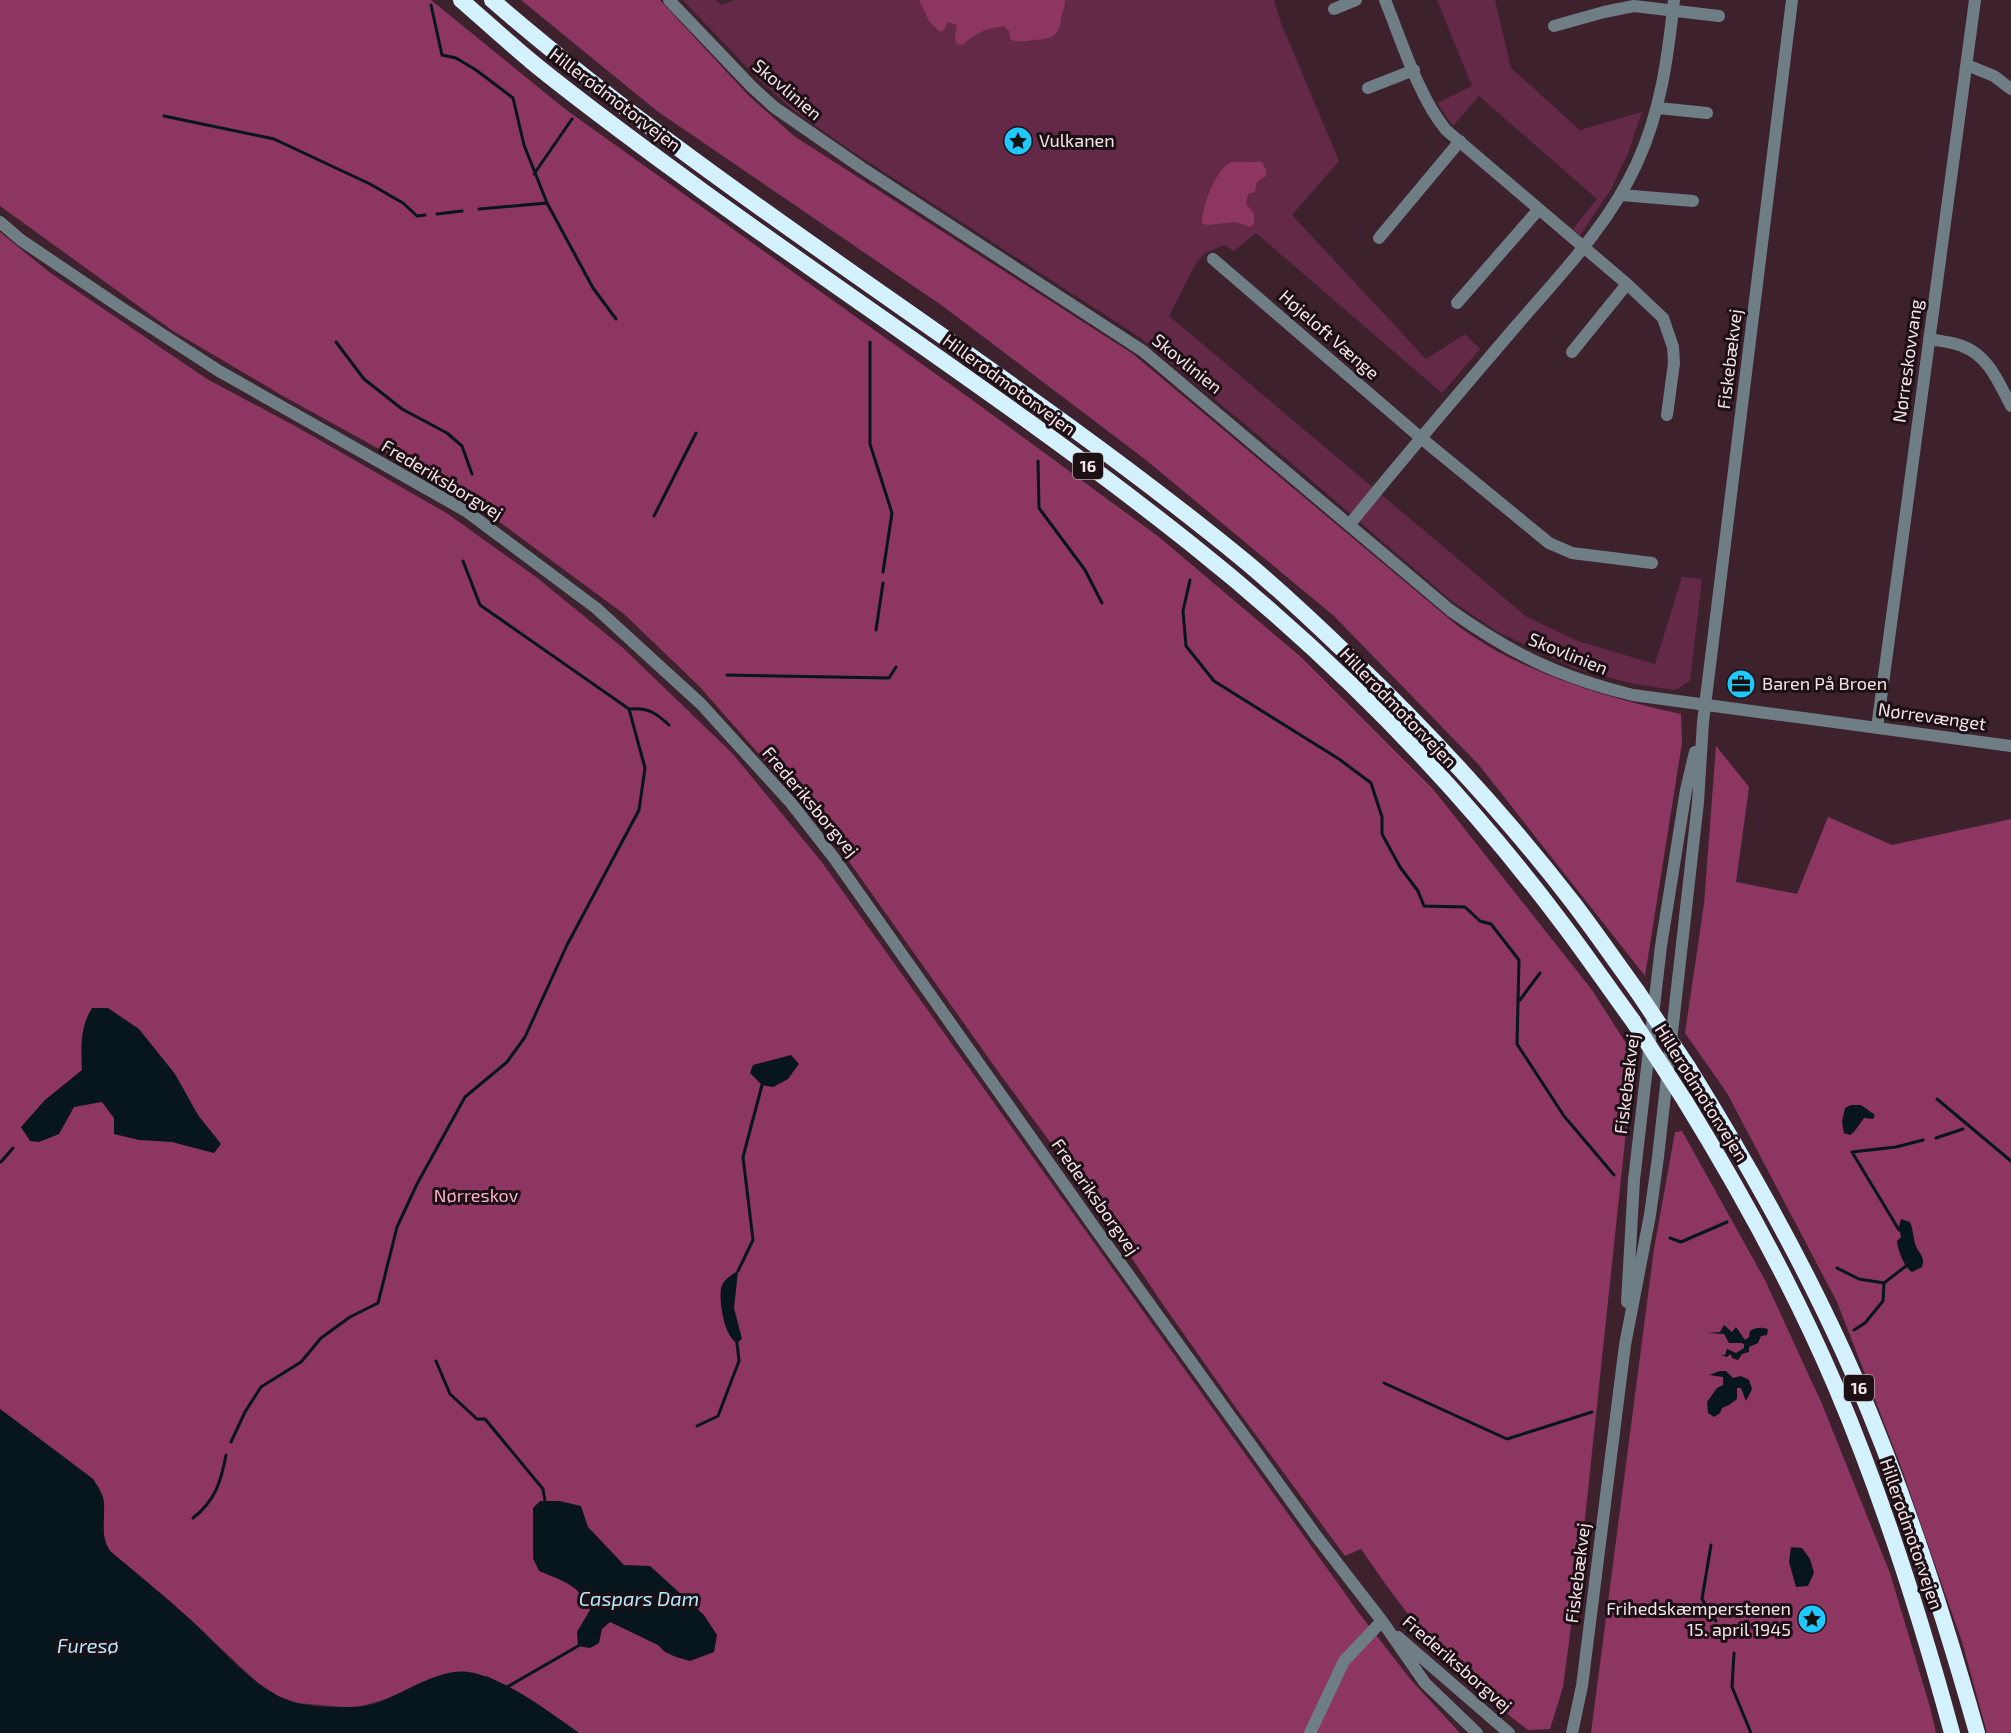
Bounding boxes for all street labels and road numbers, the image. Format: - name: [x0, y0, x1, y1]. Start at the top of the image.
- street label: Hillerødmotorvejen: [546, 43, 686, 156]
- street label: Skovlinien: [749, 54, 827, 125]
- street label: Højeloft Vænge: [1275, 285, 1384, 384]
- street label: Nørreskovvang: [1887, 298, 1927, 424]
- street label: Fiskebækvej: [1712, 308, 1746, 410]
- street label: Skovlinien: [1148, 328, 1227, 398]
- street label: Hillerødmotorvejen: [939, 329, 1080, 440]
- street label: Frederiksborgvej: [378, 434, 507, 524]
- road number: 16: [1073, 453, 1103, 479]
- street label: Skovlinien: [1526, 627, 1611, 679]
- street label: Hillerødmotorvejen: [1336, 643, 1462, 772]
- street label: Nørrevænget: [1877, 698, 1988, 734]
- street label: Frederiksborgvej: [758, 742, 863, 861]
- street label: Hillerødmotorvejen: [1650, 1019, 1753, 1166]
- street label: Fiskebækvej: [1609, 1033, 1643, 1135]
- street label: Frederiksborgvej: [1047, 1134, 1144, 1259]
- road number: 16: [1844, 1375, 1874, 1401]
- street label: Hillerødmotorvejen: [1876, 1455, 1948, 1612]
- street label: Fiskebækvej: [1560, 1522, 1594, 1624]
- street label: Frederiksborgvej: [1399, 1610, 1517, 1717]

